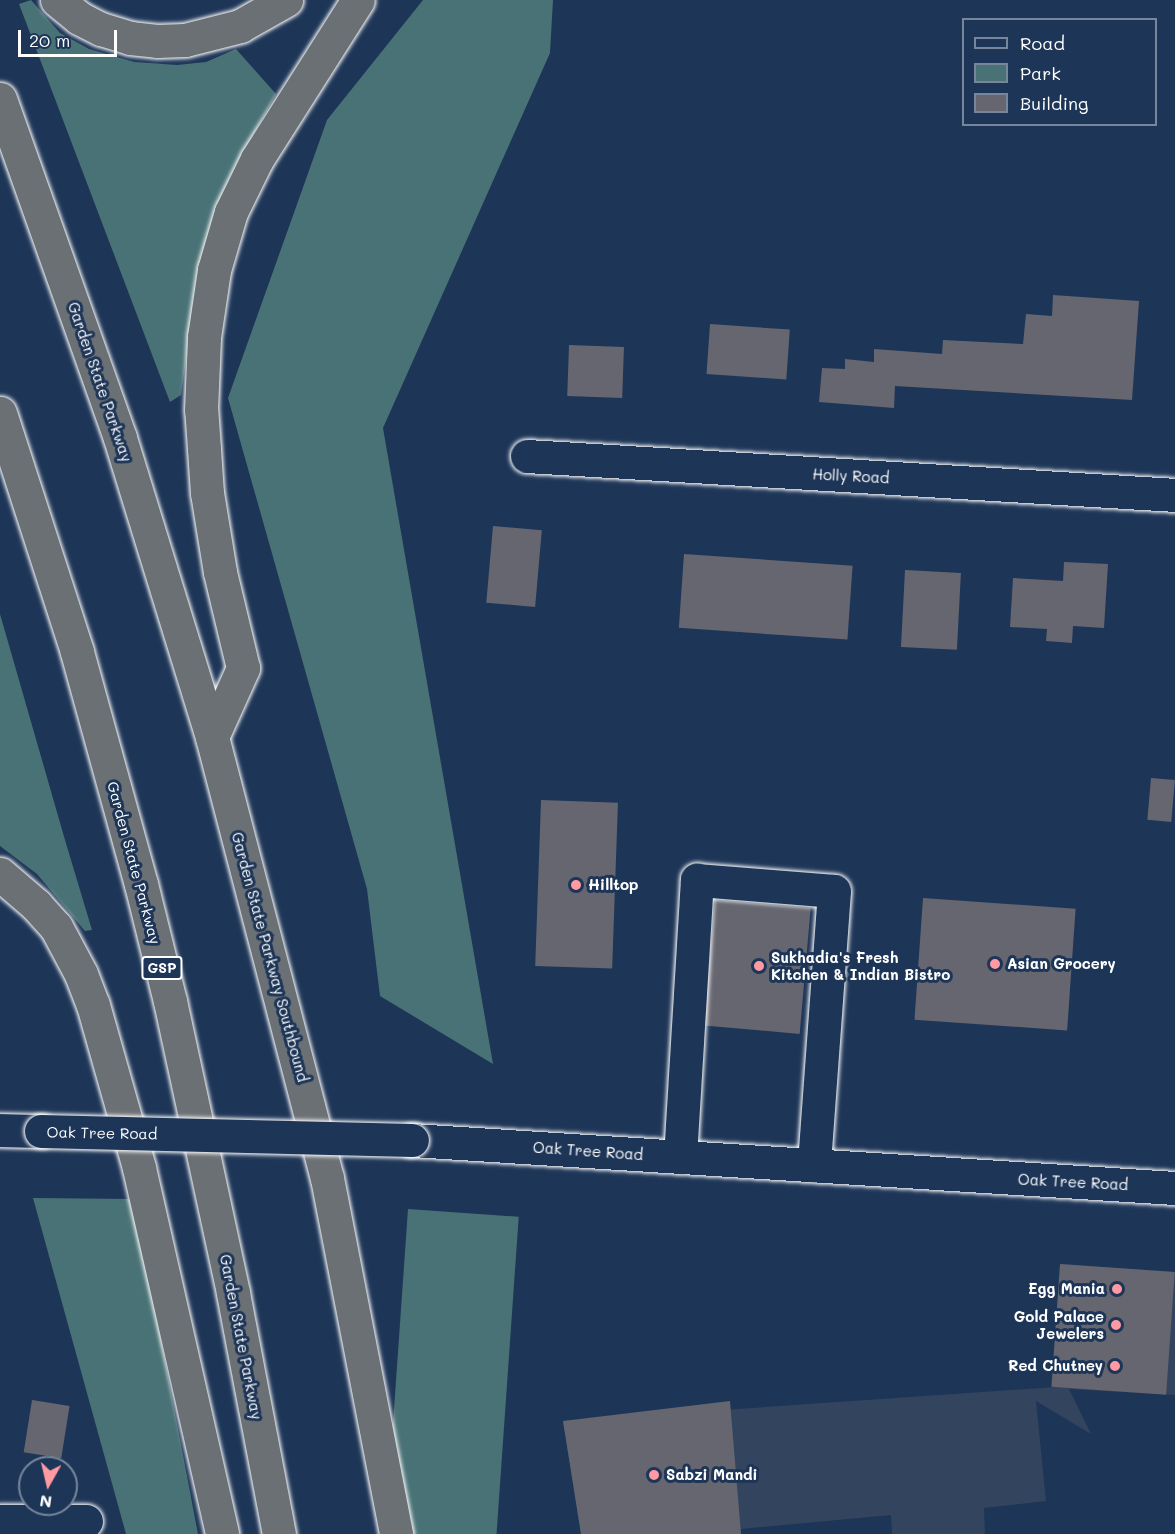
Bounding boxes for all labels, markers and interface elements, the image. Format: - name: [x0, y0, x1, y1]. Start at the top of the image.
- scale bar: [21, 18, 120, 56]
- legend: [962, 18, 1157, 126]
- text: 20 m: [29, 28, 70, 52]
- text: Road: [1020, 31, 1065, 55]
- text: Park: [1020, 61, 1061, 85]
- text: Building: [1020, 91, 1088, 115]
- street label: Garden State Parkway: [64, 300, 136, 464]
- street label: Holly Road: [812, 465, 890, 487]
- street label: Garden State Parkway: [104, 780, 164, 946]
- street label: Garden State Parkway Southbound: [228, 830, 312, 1084]
- place label: Hilltop: [588, 876, 638, 894]
- marker: Hilltop: [569, 878, 583, 892]
- place label: Sukhadia's Fresh Kitchen & Indian Bistro: [771, 948, 950, 983]
- place label: Asian Grocery: [1007, 955, 1116, 973]
- road number: GSP: [141, 957, 183, 979]
- marker: Asian Grocery: [988, 957, 1002, 971]
- marker: Sukhadia's Fresh Kitchen & Indian Bistro: [752, 959, 766, 973]
- street label: Oak Tree Road: [47, 1123, 157, 1143]
- street label: Oak Tree Road: [532, 1138, 644, 1164]
- street label: Oak Tree Road: [1017, 1170, 1129, 1194]
- street label: Garden State Parkway: [216, 1253, 266, 1421]
- place label: Egg Mania: [1028, 1280, 1105, 1298]
- marker: Egg Mania: [1110, 1282, 1124, 1296]
- place label: Gold Palace Jewelers: [1014, 1307, 1104, 1342]
- marker: Gold Palace Jewelers: [1109, 1318, 1123, 1332]
- place label: Red Chutney: [1008, 1357, 1103, 1375]
- marker: Red Chutney: [1108, 1359, 1122, 1373]
- north arrow: [18, 1456, 78, 1516]
- place label: Sabzi Mandi: [666, 1466, 758, 1484]
- marker: Sabzi Mandi: [647, 1468, 661, 1482]
- text: N: [38, 1491, 53, 1514]

